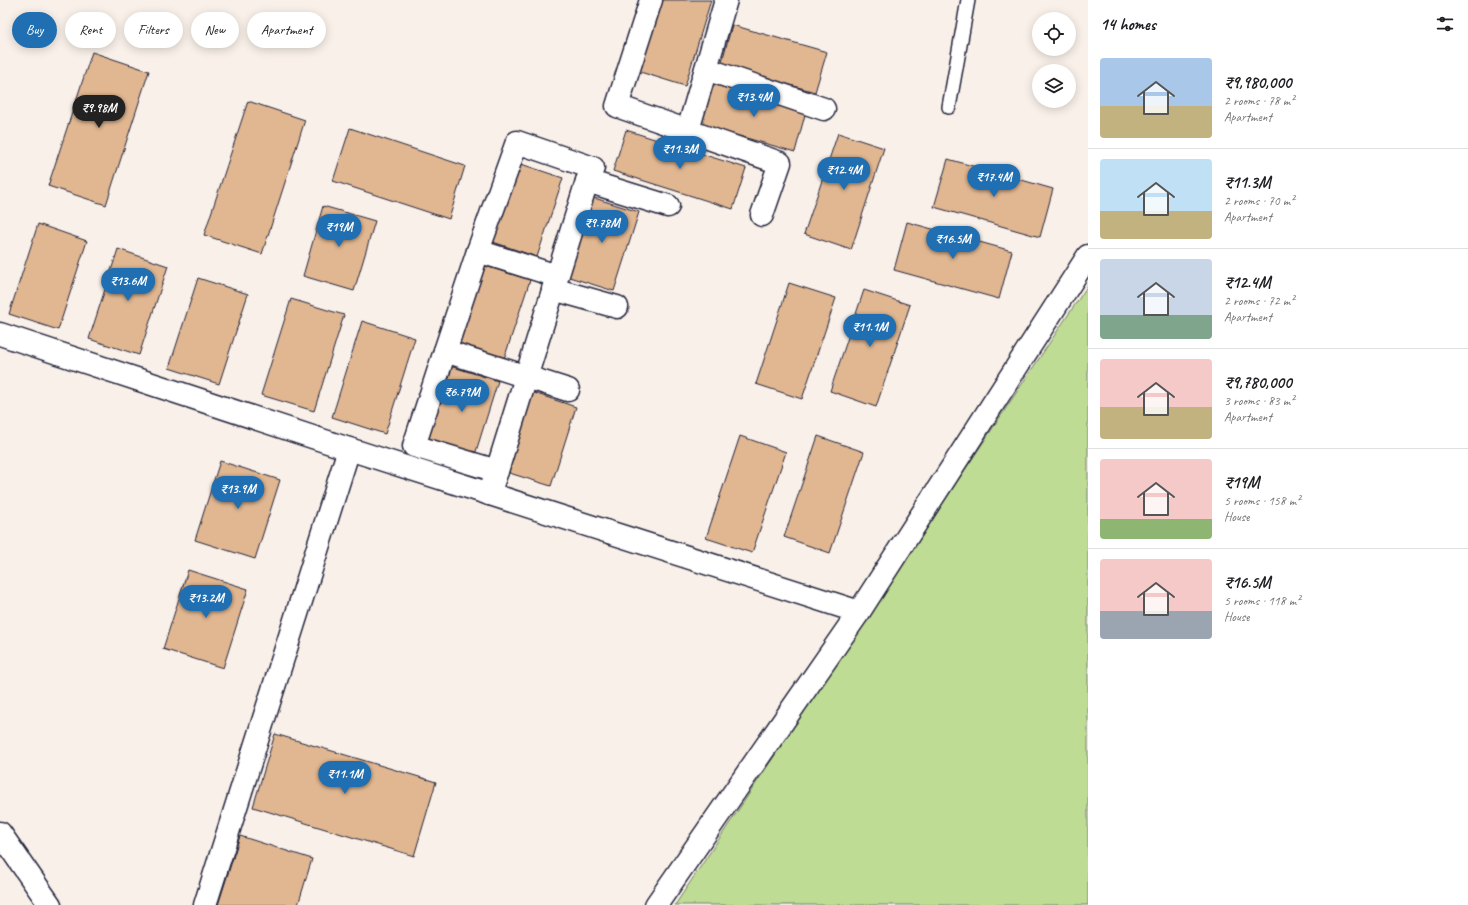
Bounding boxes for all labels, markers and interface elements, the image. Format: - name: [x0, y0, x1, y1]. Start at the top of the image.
- chip: Buy: [12, 12, 57, 48]
- chip: Rent: [65, 12, 116, 48]
- chip: Filters: [124, 12, 183, 48]
- chip: New: [191, 12, 239, 48]
- chip: Apartment: [247, 12, 326, 48]
- map controls: [1032, 12, 1076, 108]
- button: locate: [1032, 12, 1076, 56]
- icon: filters: [1434, 13, 1456, 35]
- text: 14 homes: [1100, 14, 1156, 35]
- button: layers: [1032, 64, 1076, 108]
- text: ₹9,980,000: [1224, 72, 1292, 93]
- icon: home: [1132, 74, 1180, 122]
- pin: ₹13.4M: [721, 84, 787, 118]
- text: ₹13.4M: [736, 89, 772, 105]
- text: 2 rooms · 78 m²: [1224, 93, 1294, 109]
- pin: ₹9.98M: [66, 95, 132, 129]
- text: ₹9.98M: [81, 100, 117, 116]
- text: Apartment: [1224, 109, 1272, 125]
- pin: ₹11.3M: [647, 136, 713, 170]
- text: ₹11.3M: [662, 141, 698, 157]
- pin: ₹12.4M: [811, 157, 877, 191]
- text: ₹12.4M: [826, 162, 862, 178]
- pin: ₹17.4M: [961, 164, 1027, 198]
- text: ₹17.4M: [976, 169, 1012, 185]
- text: ₹11.3M: [1224, 172, 1270, 193]
- icon: home: [1132, 175, 1180, 223]
- text: 2 rooms · 70 m²: [1224, 193, 1294, 209]
- text: Apartment: [1224, 209, 1272, 225]
- pin: ₹9.78M: [569, 210, 635, 244]
- pin: ₹19M: [315, 214, 363, 248]
- text: ₹9.78M: [584, 215, 620, 231]
- text: ₹19M: [326, 219, 352, 235]
- pin: ₹16.5M: [920, 226, 986, 260]
- text: ₹16.5M: [935, 231, 971, 247]
- pin: ₹13.6M: [95, 268, 161, 302]
- text: ₹12.4M: [1224, 272, 1270, 293]
- text: ₹13.6M: [110, 273, 146, 289]
- icon: home: [1132, 275, 1180, 323]
- text: 2 rooms · 72 m²: [1224, 293, 1294, 309]
- text: Apartment: [1224, 309, 1272, 325]
- pin: ₹11.1M: [837, 314, 903, 348]
- text: ₹11.1M: [852, 319, 888, 335]
- text: ₹9,780,000: [1224, 372, 1292, 393]
- icon: home: [1132, 375, 1180, 423]
- pin: ₹6.79M: [429, 379, 495, 413]
- text: ₹6.79M: [444, 384, 480, 400]
- text: 3 rooms · 83 m²: [1224, 393, 1294, 409]
- text: Apartment: [1224, 409, 1272, 425]
- text: ₹19M: [1224, 472, 1259, 493]
- icon: home: [1132, 475, 1180, 523]
- pin: ₹13.9M: [205, 476, 271, 510]
- text: ₹13.9M: [220, 481, 256, 497]
- text: 5 rooms · 158 m²: [1224, 493, 1300, 509]
- text: House: [1224, 509, 1249, 525]
- text: ₹16.5M: [1224, 572, 1270, 593]
- icon: home: [1132, 575, 1180, 623]
- pin: ₹13.2M: [173, 585, 239, 619]
- text: ₹13.2M: [188, 590, 224, 606]
- text: 5 rooms · 118 m²: [1224, 593, 1300, 609]
- text: House: [1224, 609, 1249, 625]
- pin: ₹11.1M: [312, 761, 378, 795]
- text: ₹11.1M: [327, 766, 363, 782]

